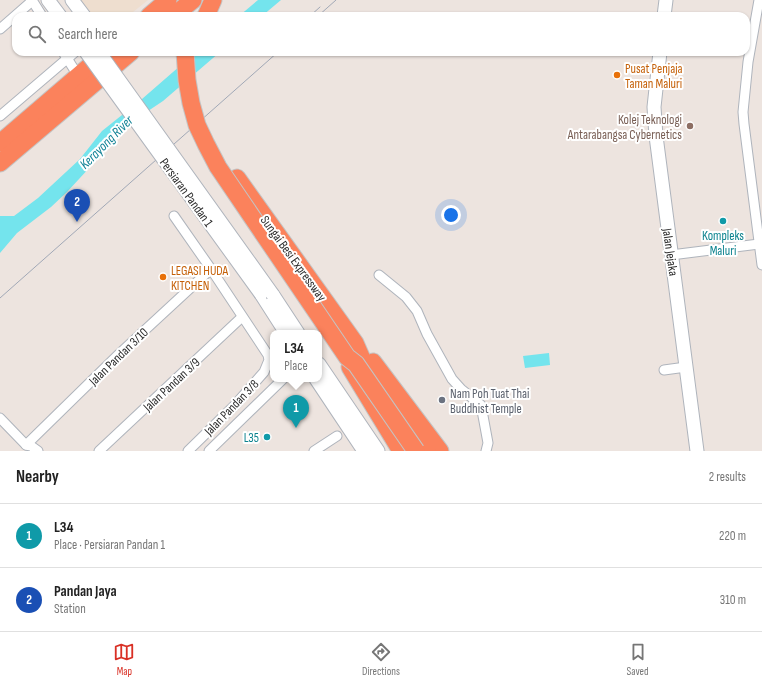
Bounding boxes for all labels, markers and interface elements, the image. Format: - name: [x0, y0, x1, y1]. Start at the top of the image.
- search box: [12, 12, 750, 56]
- icon: search: [26, 23, 48, 45]
- text: Search here: [58, 25, 118, 44]
- place label: Pusat Penjaja Taman Maluri: [625, 61, 683, 92]
- marker: Pusat Penjaja Taman Maluri: [612, 70, 622, 80]
- water label: Kerayong River: [76, 111, 137, 173]
- place label: Kolej Teknologi Antarabangsa Cybernetics: [567, 112, 682, 143]
- marker: Kolej Teknologi Antarabangsa Cybernetics: [685, 121, 695, 131]
- street label: Persiaran Pandan 1: [156, 155, 217, 230]
- pin: 2: [64, 189, 90, 222]
- your location: [441, 205, 461, 225]
- street label: Sungai Besi Expressway: [257, 213, 330, 304]
- marker: Kompleks Maluri: [718, 216, 728, 226]
- street label: Jalan Jejaka: [659, 226, 681, 277]
- place label: Kompleks Maluri: [702, 228, 744, 259]
- place label: LEGASI HUDA KITCHEN: [171, 263, 229, 294]
- marker: LEGASI HUDA KITCHEN: [158, 272, 168, 282]
- street label: Jalan Pandan 3/10: [85, 324, 152, 390]
- popup: [270, 330, 322, 382]
- text: L34: [284, 339, 304, 358]
- street label: Jalan Pandan 3/9: [139, 354, 204, 416]
- text: Place: [284, 358, 308, 374]
- street label: Jalan Pandan 3/8: [200, 376, 263, 440]
- place label: Nam Poh Tuat Thai Buddhist Temple: [450, 386, 530, 417]
- pin: 1: [283, 395, 309, 428]
- marker: Nam Poh Tuat Thai Buddhist Temple: [437, 395, 447, 405]
- place label: L35: [244, 430, 259, 446]
- marker: L35: [262, 432, 272, 442]
- text: Nearby: [16, 467, 59, 487]
- text: 2 results: [709, 469, 746, 485]
- text: L34: [54, 518, 74, 537]
- text: 1: [26, 528, 32, 544]
- text: 220 m: [719, 528, 746, 544]
- text: Place · Persiaran Pandan 1: [54, 537, 165, 553]
- text: Pandan Jaya: [54, 582, 117, 601]
- text: 2: [26, 592, 32, 608]
- text: 310 m: [720, 592, 746, 608]
- text: Station: [54, 601, 86, 617]
- tab: Map: [113, 641, 135, 678]
- tab: Directions: [362, 641, 400, 678]
- tab: Saved: [627, 641, 649, 678]

